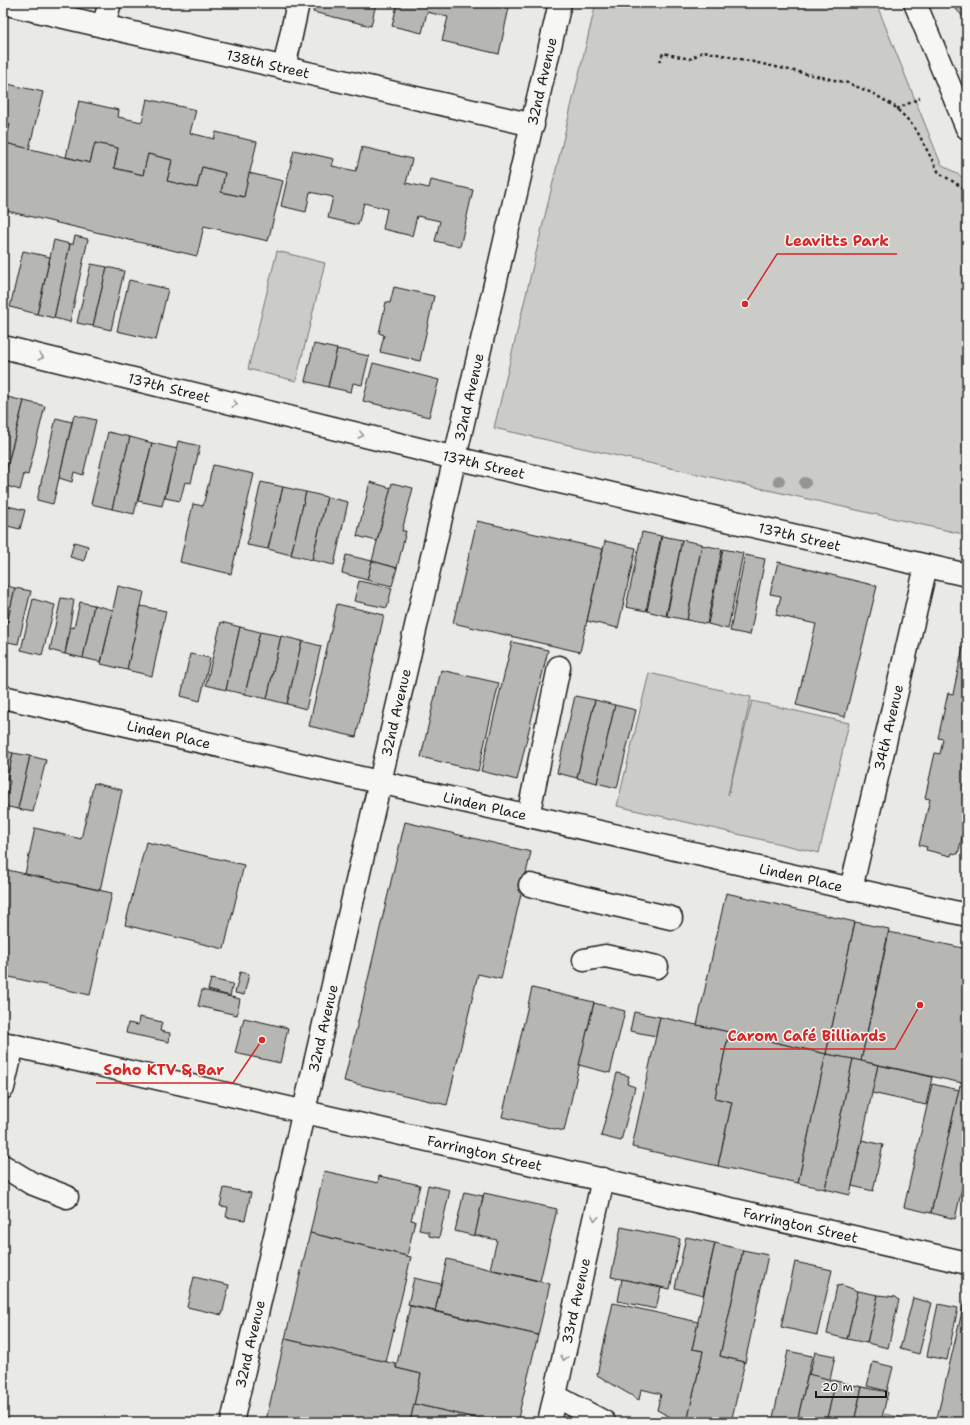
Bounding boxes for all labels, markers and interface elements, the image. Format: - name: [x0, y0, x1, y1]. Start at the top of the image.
- street label: 32nd Avenue: [523, 36, 561, 127]
- street label: 138th Street: [225, 46, 311, 82]
- callout: Leavitts Park: [777, 227, 897, 254]
- text: Leavitts Park: [785, 231, 889, 251]
- street label: 32nd Avenue: [450, 351, 488, 443]
- one-way arrow: [38, 352, 44, 360]
- street label: 137th Street: [126, 369, 212, 407]
- one-way arrow: [232, 400, 238, 408]
- one-way arrow: [358, 430, 365, 439]
- street label: 137th Street: [441, 446, 527, 483]
- street label: 137th Street: [757, 519, 843, 555]
- street label: 32nd Avenue: [377, 667, 415, 758]
- street label: 34th Avenue: [870, 682, 907, 772]
- street label: Linden Place: [125, 716, 212, 753]
- street label: Linden Place: [441, 788, 528, 824]
- street label: Linden Place: [757, 859, 844, 896]
- street label: 32nd Avenue: [304, 983, 342, 1074]
- callout: Carom Café Billiards: [720, 1022, 895, 1049]
- text: Carom Café Billiards: [728, 1026, 886, 1046]
- callout: Soho KTV & Bar: [96, 1056, 233, 1083]
- text: Soho KTV & Bar: [104, 1060, 224, 1080]
- street label: Farrington Street: [425, 1131, 544, 1175]
- street label: Farrington Street: [741, 1203, 860, 1247]
- one-way arrow: [591, 1214, 599, 1221]
- street label: 33rd Avenue: [558, 1256, 594, 1346]
- street label: 32nd Avenue: [231, 1298, 269, 1390]
- one-way arrow: [560, 1355, 568, 1361]
- scale bar: [816, 1373, 886, 1399]
- text: 20 m: [822, 1379, 853, 1395]

